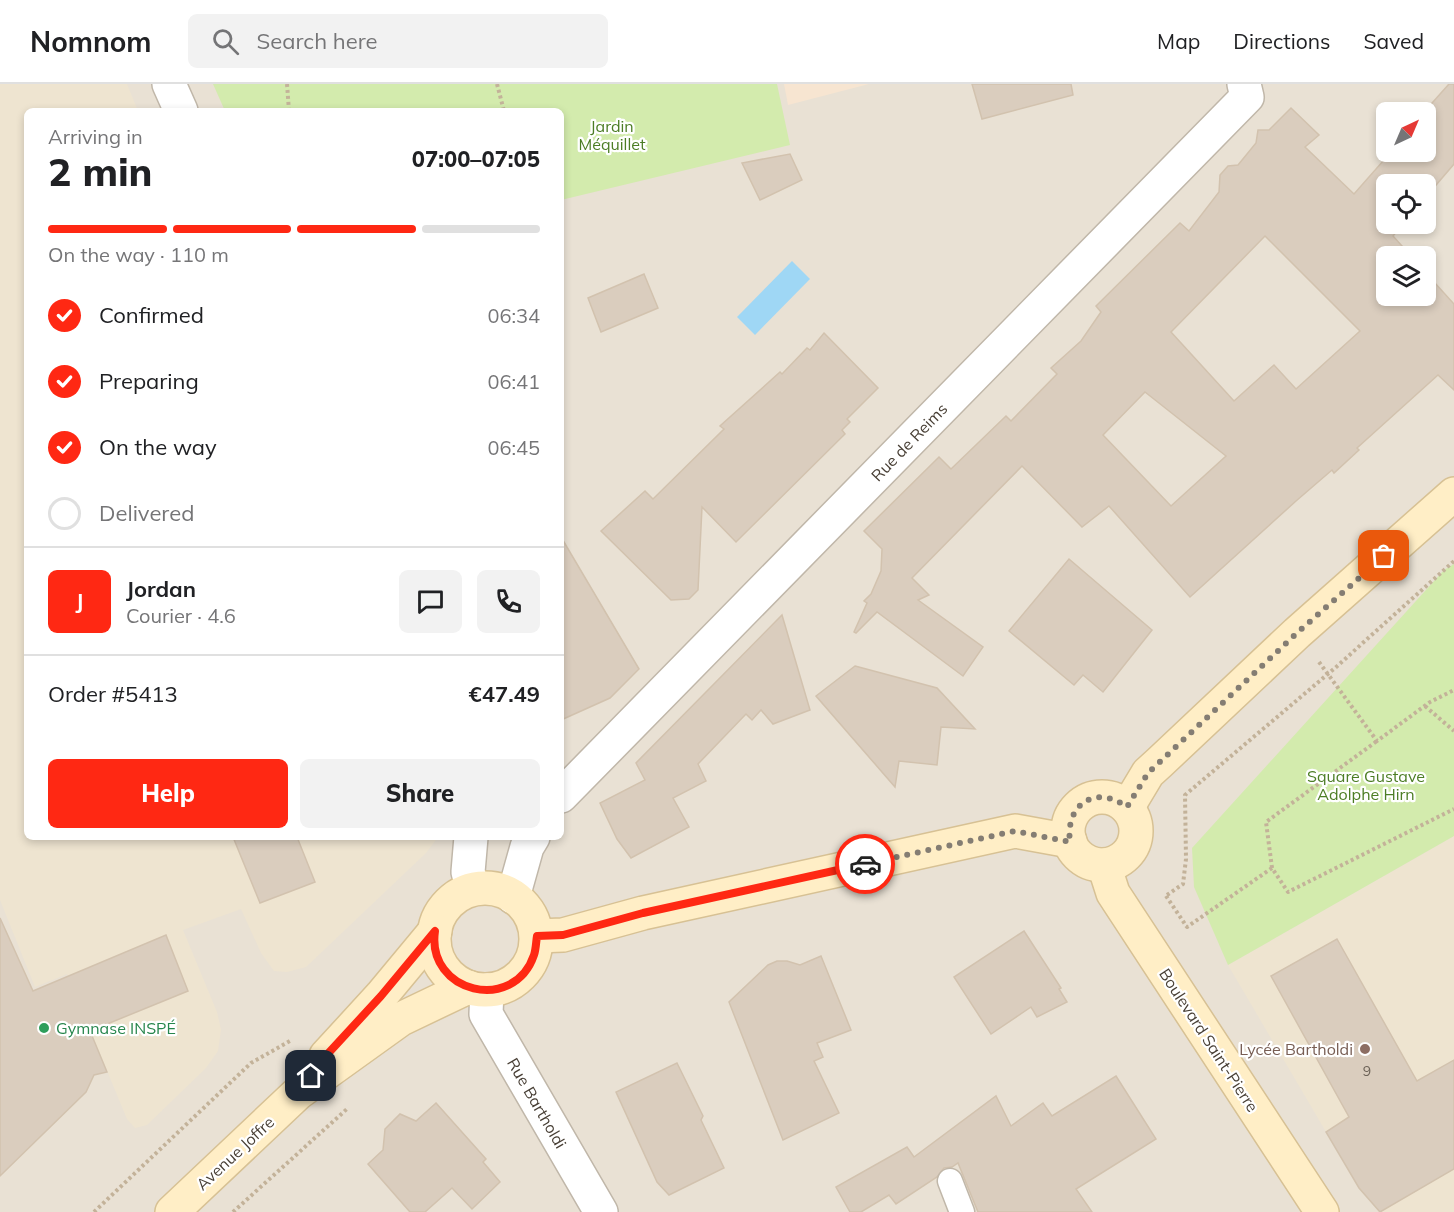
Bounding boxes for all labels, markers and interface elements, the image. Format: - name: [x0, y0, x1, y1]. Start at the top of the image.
- search box: [188, 14, 608, 68]
- text: Nomnom: [30, 24, 152, 59]
- icon: search: [209, 25, 242, 58]
- text: Search here: [257, 27, 377, 55]
- text: Map: [1157, 28, 1200, 54]
- text: Directions: [1233, 28, 1330, 54]
- text: Saved: [1363, 28, 1424, 54]
- north arrow: [1376, 102, 1436, 162]
- map controls: [1376, 102, 1436, 306]
- park label: Jardin Méquillet: [579, 116, 646, 154]
- text: Arriving in: [48, 124, 143, 149]
- text: 07:00–07:05: [412, 145, 540, 173]
- text: 2 min: [48, 147, 153, 196]
- button: locate: [1376, 174, 1436, 234]
- text: On the way · 110 m: [48, 242, 229, 267]
- button: layers: [1376, 246, 1436, 306]
- icon: check: [48, 299, 81, 332]
- text: Confirmed: [99, 301, 204, 329]
- text: 06:34: [487, 303, 540, 328]
- icon: check: [48, 365, 81, 398]
- text: Preparing: [99, 367, 199, 395]
- text: 06:41: [487, 369, 540, 394]
- street label: Rue de Reims: [867, 399, 951, 485]
- icon: check: [48, 431, 81, 464]
- text: On the way: [99, 433, 217, 461]
- text: 06:45: [487, 435, 540, 460]
- text: Delivered: [99, 499, 194, 527]
- pin: [1358, 530, 1409, 581]
- icon: bag: [1367, 539, 1400, 572]
- button: chat: [399, 570, 462, 633]
- button: phone: [477, 570, 540, 633]
- text: Jordan: [126, 575, 196, 603]
- text: J: [76, 587, 83, 615]
- text: Courier · 4.6: [126, 603, 236, 628]
- text: Order #5413: [48, 680, 178, 708]
- text: €47.49: [469, 680, 540, 708]
- button: Help: [48, 759, 288, 828]
- button: Share: [300, 759, 540, 828]
- park label: Square Gustave Adolphe Hirn: [1307, 766, 1425, 804]
- courier: [835, 834, 895, 894]
- icon: car: [849, 848, 882, 881]
- street label: Boulevard Saint-Pierre: [1155, 964, 1263, 1116]
- place label: Gymnase INSPÉ: [56, 1018, 176, 1038]
- marker: Gymnase INSPÉ: [37, 1021, 51, 1035]
- place label: Lycée Bartholdi: [1239, 1039, 1353, 1059]
- marker: Lycée Bartholdi: [1358, 1042, 1372, 1056]
- pin: [285, 1050, 336, 1101]
- street label: Rue Bartholdi: [503, 1054, 571, 1152]
- icon: home: [294, 1059, 327, 1092]
- house number: 9: [1363, 1062, 1371, 1080]
- street label: Avenue Joffre: [192, 1112, 278, 1194]

